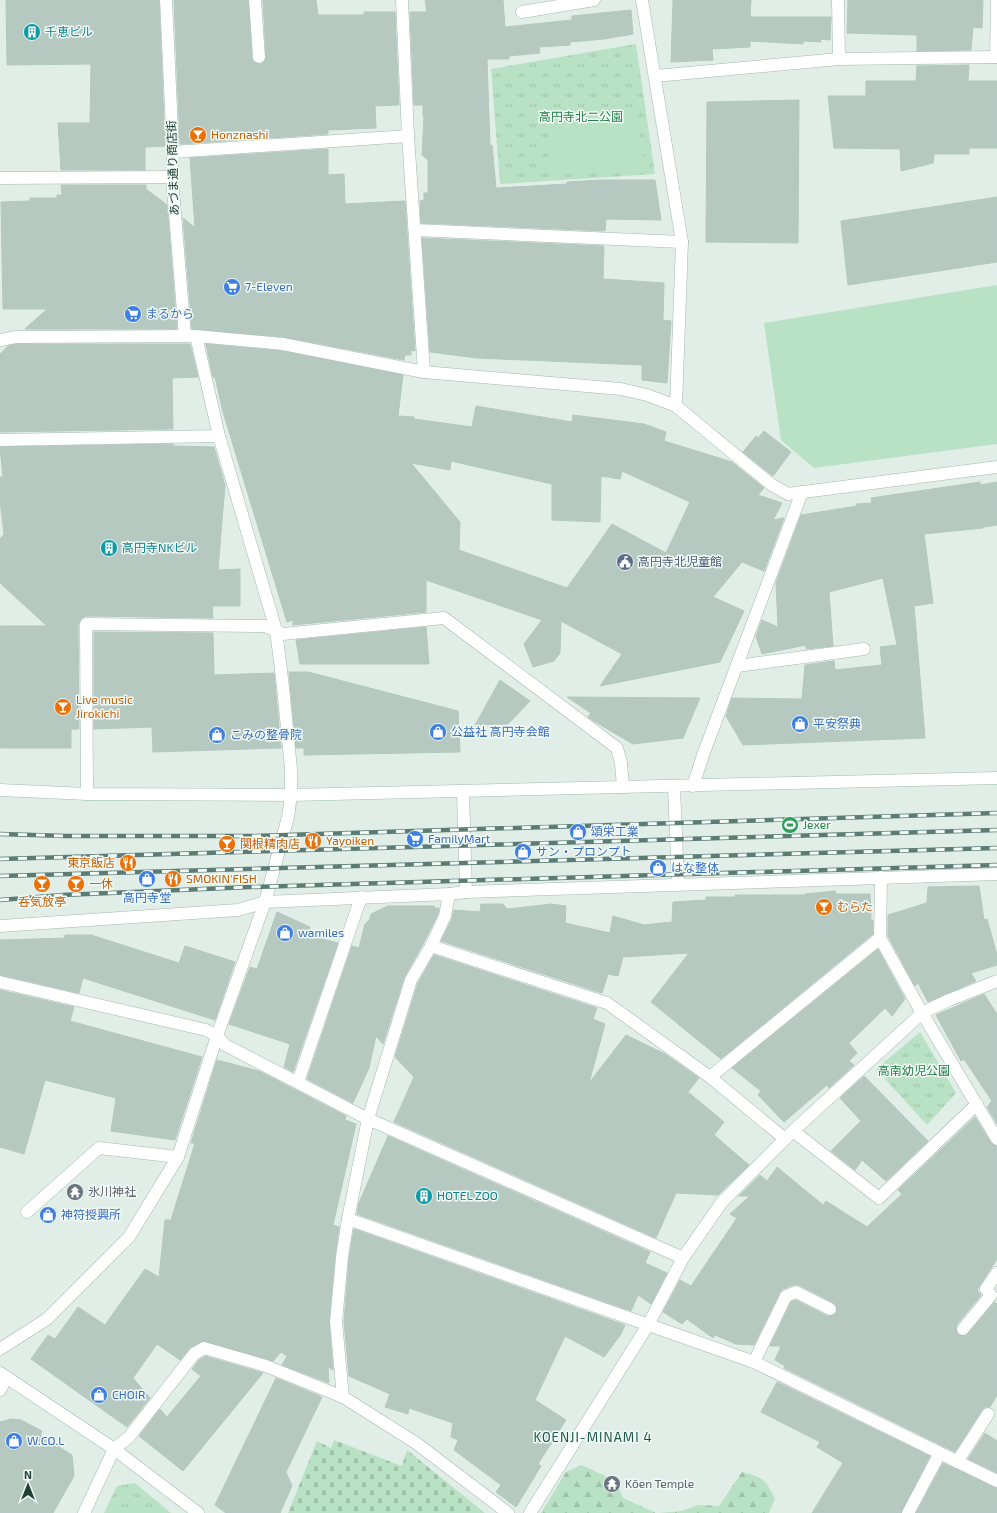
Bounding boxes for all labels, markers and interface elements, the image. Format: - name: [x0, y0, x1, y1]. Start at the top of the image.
- building icon: 千恵ビル: [22, 22, 42, 42]
- place label: 千恵ビル: [45, 24, 93, 38]
- park label: 高円寺北二公園: [539, 109, 623, 123]
- street label: あづま通り商店街: [163, 120, 181, 216]
- bar icon: Honznashi: [188, 125, 208, 145]
- place label: Honznashi: [211, 127, 269, 141]
- supermarket icon: 7-Eleven: [222, 277, 242, 297]
- place label: 7-Eleven: [245, 279, 293, 293]
- supermarket icon: まるから: [123, 304, 143, 324]
- place label: まるから: [146, 306, 194, 320]
- building icon: 高円寺NKビル: [99, 538, 119, 558]
- place label: 高円寺NKビル: [122, 540, 198, 554]
- public building icon: 高円寺北児童館: [615, 552, 635, 572]
- place label: 高円寺北児童館: [638, 554, 722, 568]
- place label: Live music Jirokichi: [76, 692, 133, 720]
- bar icon: Live music Jirokichi: [53, 697, 73, 717]
- shop icon: 平安祭典: [790, 714, 810, 734]
- place label: 平安祭典: [813, 716, 861, 730]
- shop icon: 公益社 高円寺会館: [428, 722, 448, 742]
- place label: 公益社 高円寺会館: [451, 724, 550, 738]
- shop icon: こみの整骨院: [207, 725, 227, 745]
- place label: こみの整骨院: [230, 727, 302, 741]
- sports icon: Jexer: [780, 815, 800, 835]
- place label: Jexer: [803, 817, 831, 831]
- shop icon: 頌栄工業: [568, 822, 588, 842]
- place label: 頌栄工業: [591, 824, 639, 838]
- supermarket icon: FamilyMart: [405, 829, 425, 849]
- restaurant icon: Yayoiken: [303, 831, 323, 851]
- place label: FamilyMart: [428, 831, 491, 845]
- place label: Yayoiken: [326, 833, 374, 847]
- bar icon: 関根精肉店: [217, 834, 237, 854]
- place label: 関根精肉店: [240, 836, 300, 850]
- shop icon: サン・プロンプト: [513, 842, 533, 862]
- place label: サン・プロンプト: [536, 844, 632, 858]
- restaurant icon: 東京飯店: [118, 853, 138, 873]
- place label: 東京飯店: [67, 855, 115, 869]
- shop icon: はな整体: [648, 858, 668, 878]
- place label: はな整体: [671, 860, 719, 874]
- shop icon: 高円寺堂: [137, 869, 157, 889]
- restaurant icon: SMOKIN'FISH: [163, 869, 183, 889]
- place label: SMOKIN'FISH: [186, 871, 257, 885]
- bar icon: 呑気放亭: [32, 874, 52, 894]
- bar icon: 一休: [66, 874, 86, 894]
- place label: 一休: [89, 876, 113, 890]
- place label: 高円寺堂: [123, 890, 171, 904]
- place label: 呑気放亭: [18, 894, 66, 908]
- bar icon: むらた: [814, 897, 834, 917]
- place label: むらた: [837, 899, 873, 913]
- shop icon: wamiles: [275, 923, 295, 943]
- place label: wamiles: [298, 925, 344, 939]
- park label: 高南幼児公園: [878, 1063, 950, 1077]
- temple icon: 氷川神社: [65, 1182, 85, 1202]
- place label: 氷川神社: [88, 1184, 136, 1198]
- building icon: HOTEL ZOO: [414, 1186, 434, 1206]
- place label: HOTEL ZOO: [437, 1188, 498, 1202]
- shop icon: 神符授興所: [38, 1205, 58, 1225]
- place label: 神符授興所: [61, 1207, 121, 1221]
- shop icon: CHOIR: [89, 1385, 109, 1405]
- place label: CHOIR: [112, 1387, 145, 1401]
- district label: KOENJI-MINAMI 4: [534, 1429, 652, 1445]
- shop icon: W.CO.L: [4, 1431, 24, 1451]
- place label: W.CO.L: [27, 1433, 64, 1447]
- north arrow: [8, 1465, 48, 1505]
- text: N: [24, 1468, 32, 1481]
- temple icon: Kōen Temple: [602, 1474, 622, 1494]
- place label: Kōen Temple: [625, 1476, 694, 1490]

